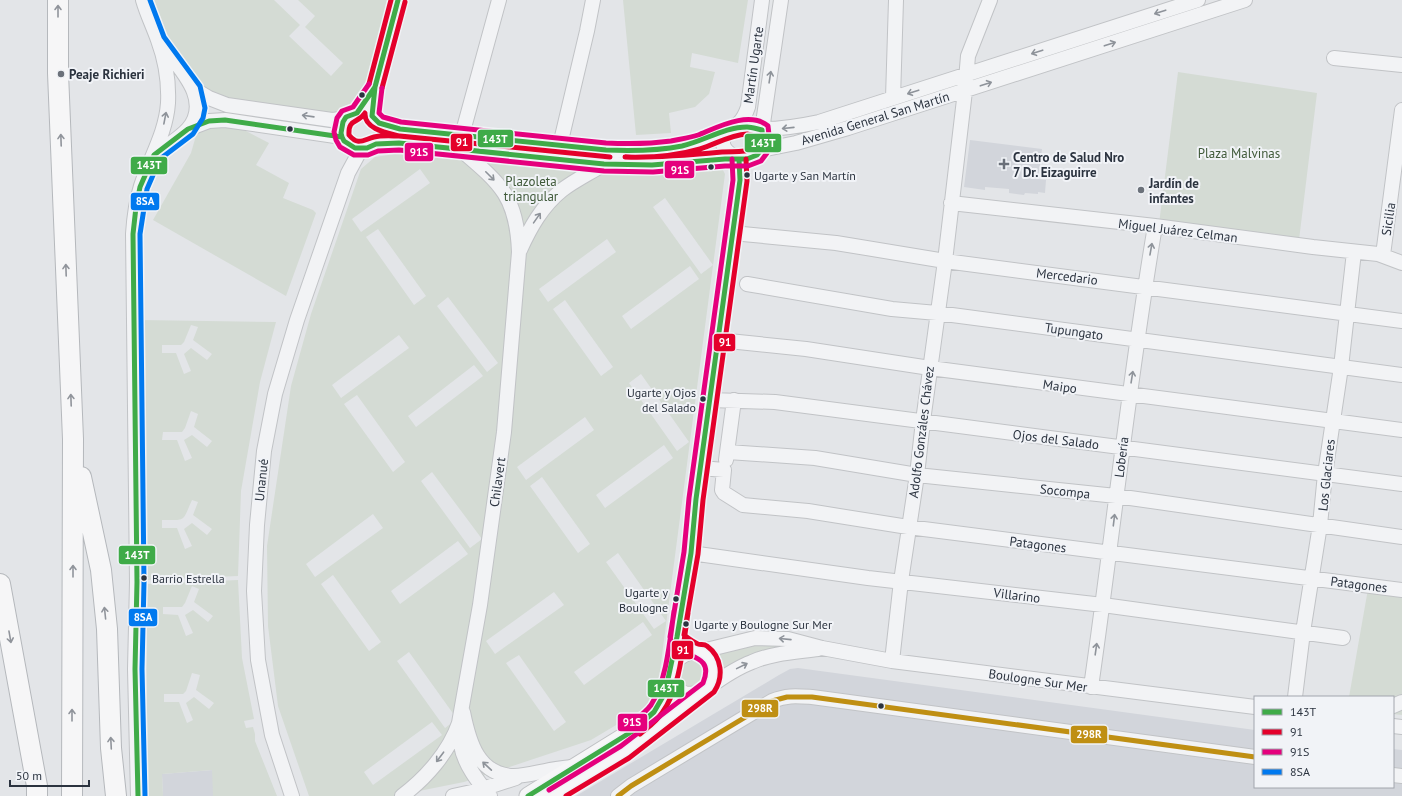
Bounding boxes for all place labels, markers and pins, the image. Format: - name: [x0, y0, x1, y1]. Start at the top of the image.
- place label: Peaje Richieri: [69, 66, 145, 83]
- marker: Peaje Richieri: [56, 69, 66, 79]
- unlabelled marker: [357, 90, 367, 100]
- unlabelled marker: [285, 124, 295, 134]
- place label: Centro de Salud Nro 7 Dr. Eizaguirre: [1013, 149, 1124, 181]
- marker: Centro de Salud Nro 7 Dr. Eizaguirre: [998, 158, 1010, 170]
- unlabelled marker: [706, 162, 716, 172]
- place label: Ugarte y San Martín: [754, 168, 856, 183]
- marker: Ugarte y San Martín: [742, 170, 752, 180]
- place label: Jardín de infantes: [1148, 175, 1199, 207]
- marker: Jardín de infantes: [1136, 185, 1146, 195]
- place label: Ugarte y Ojos del Salado: [627, 385, 696, 415]
- marker: Ugarte y Ojos del Salado: [698, 394, 708, 404]
- place label: Barrio Estrella: [152, 571, 225, 586]
- marker: Barrio Estrella: [139, 573, 149, 583]
- place label: Ugarte y Boulogne: [619, 585, 668, 615]
- marker: Ugarte y Boulogne: [671, 594, 681, 604]
- place label: Ugarte y Boulogne Sur Mer: [694, 617, 832, 632]
- marker: Ugarte y Boulogne Sur Mer: [681, 619, 691, 629]
- unlabelled marker: [876, 701, 886, 711]

